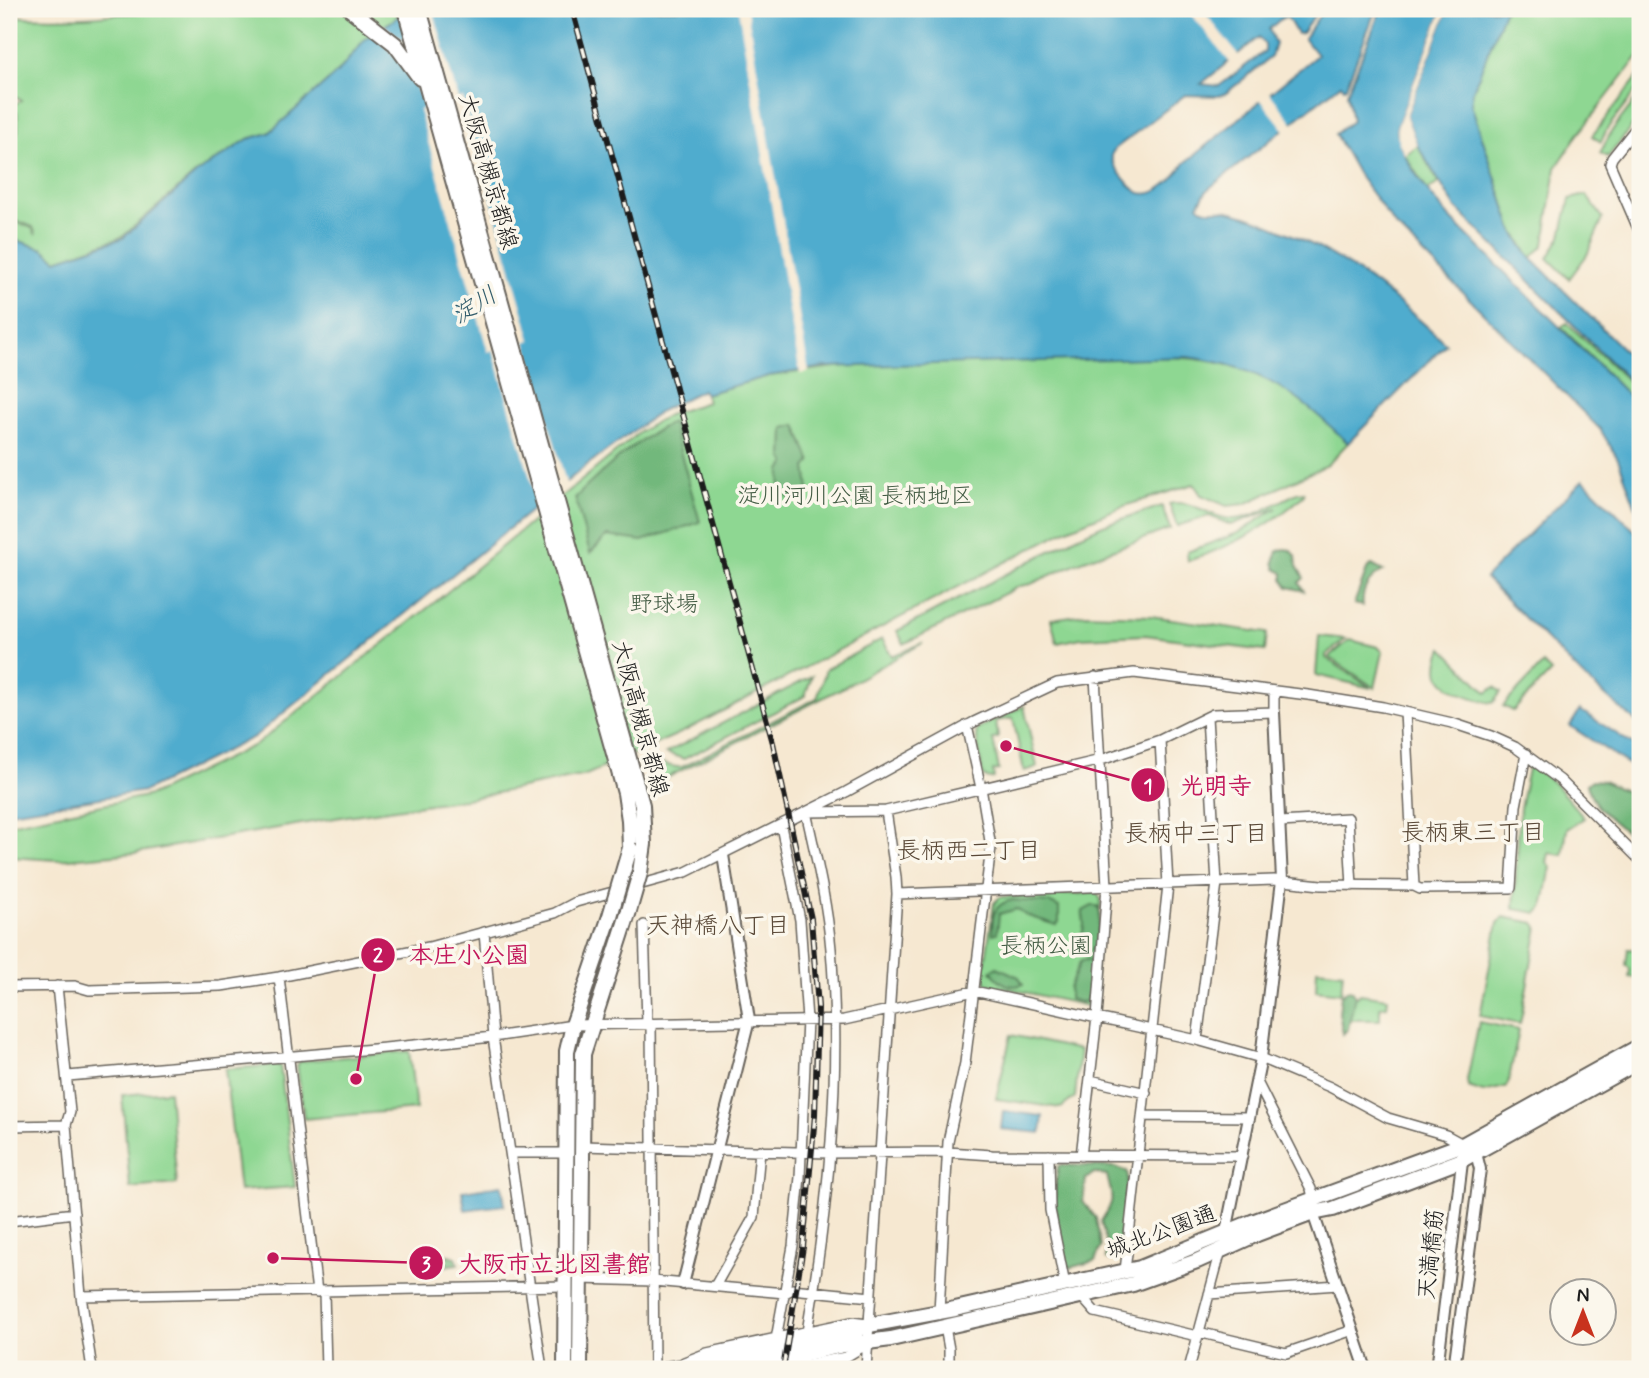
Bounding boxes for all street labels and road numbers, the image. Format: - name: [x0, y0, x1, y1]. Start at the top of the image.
- street label: 大阪高槻京都線: [450, 90, 524, 253]
- street label: 大阪高槻京都線: [604, 637, 674, 800]
- street label: 城北公園通: [1103, 1199, 1221, 1267]
- street label: 天満橋筋: [1412, 1207, 1452, 1302]

